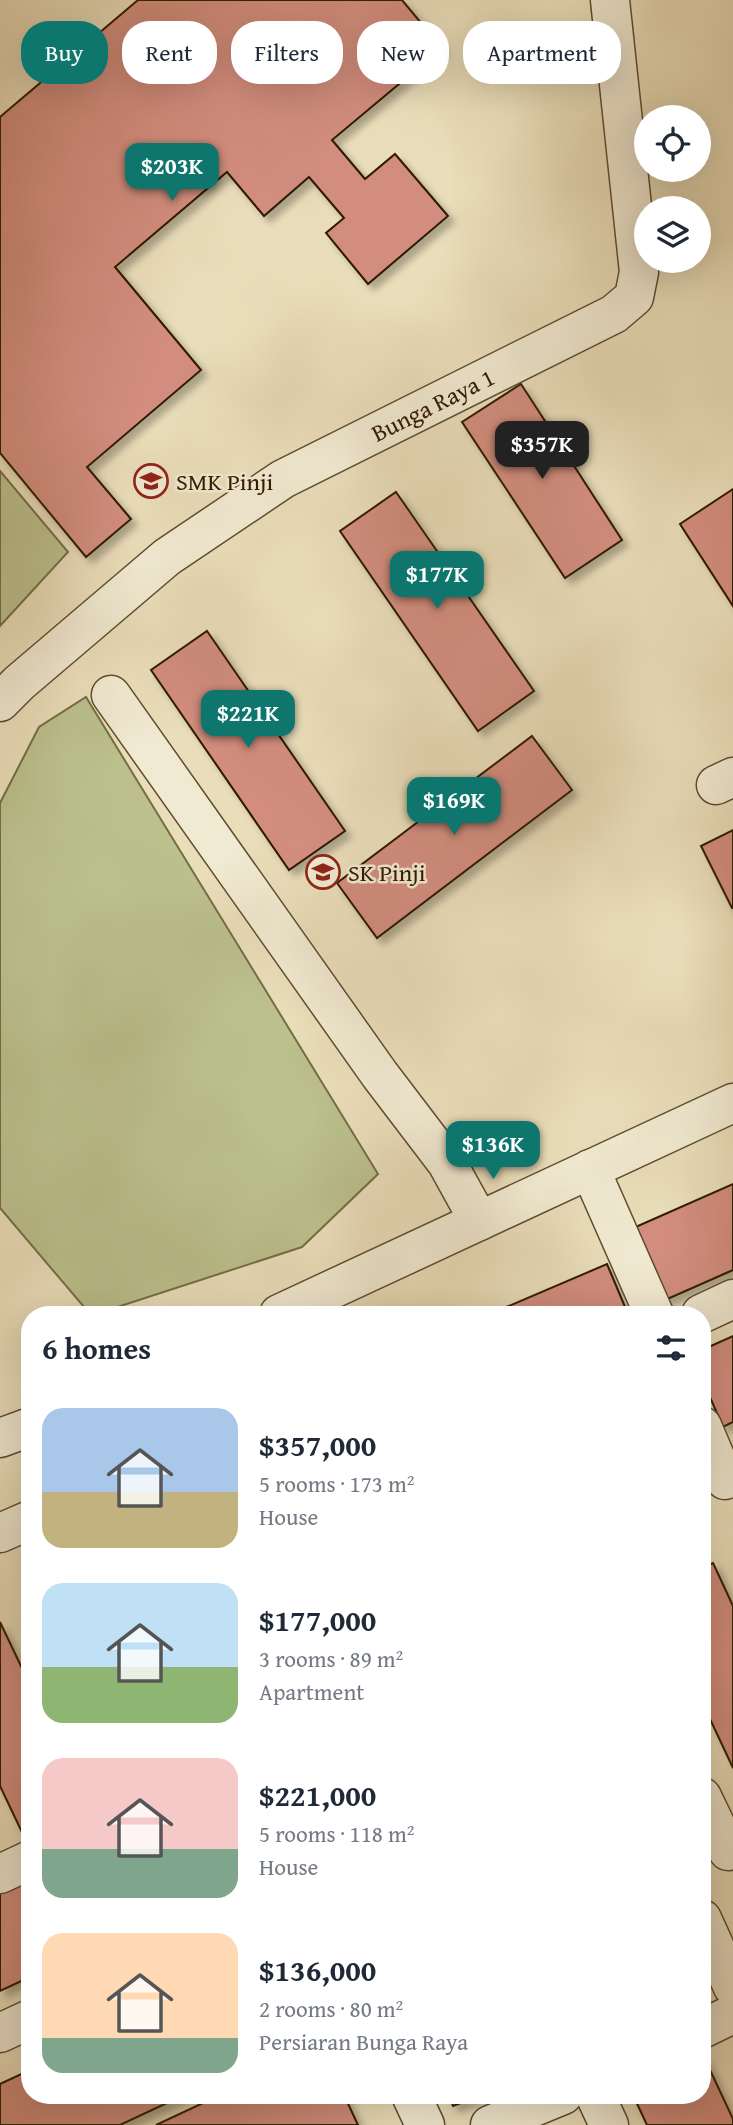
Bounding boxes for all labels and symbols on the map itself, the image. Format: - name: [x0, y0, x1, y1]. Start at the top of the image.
- pin: $203K: [123, 144, 221, 203]
- street label: Bunga Raya 1: [365, 359, 500, 450]
- pin: $357K: [493, 421, 591, 481]
- school or university icon: SMK Pinji: [132, 462, 170, 500]
- place label: SMK Pinji: [176, 464, 273, 499]
- pin: $177K: [388, 552, 486, 611]
- pin: $221K: [199, 690, 297, 750]
- pin: $169K: [405, 778, 503, 837]
- school or university icon: SK Pinji: [304, 853, 342, 891]
- place label: SK Pinji: [348, 855, 426, 890]
- pin: $136K: [444, 1122, 542, 1181]

